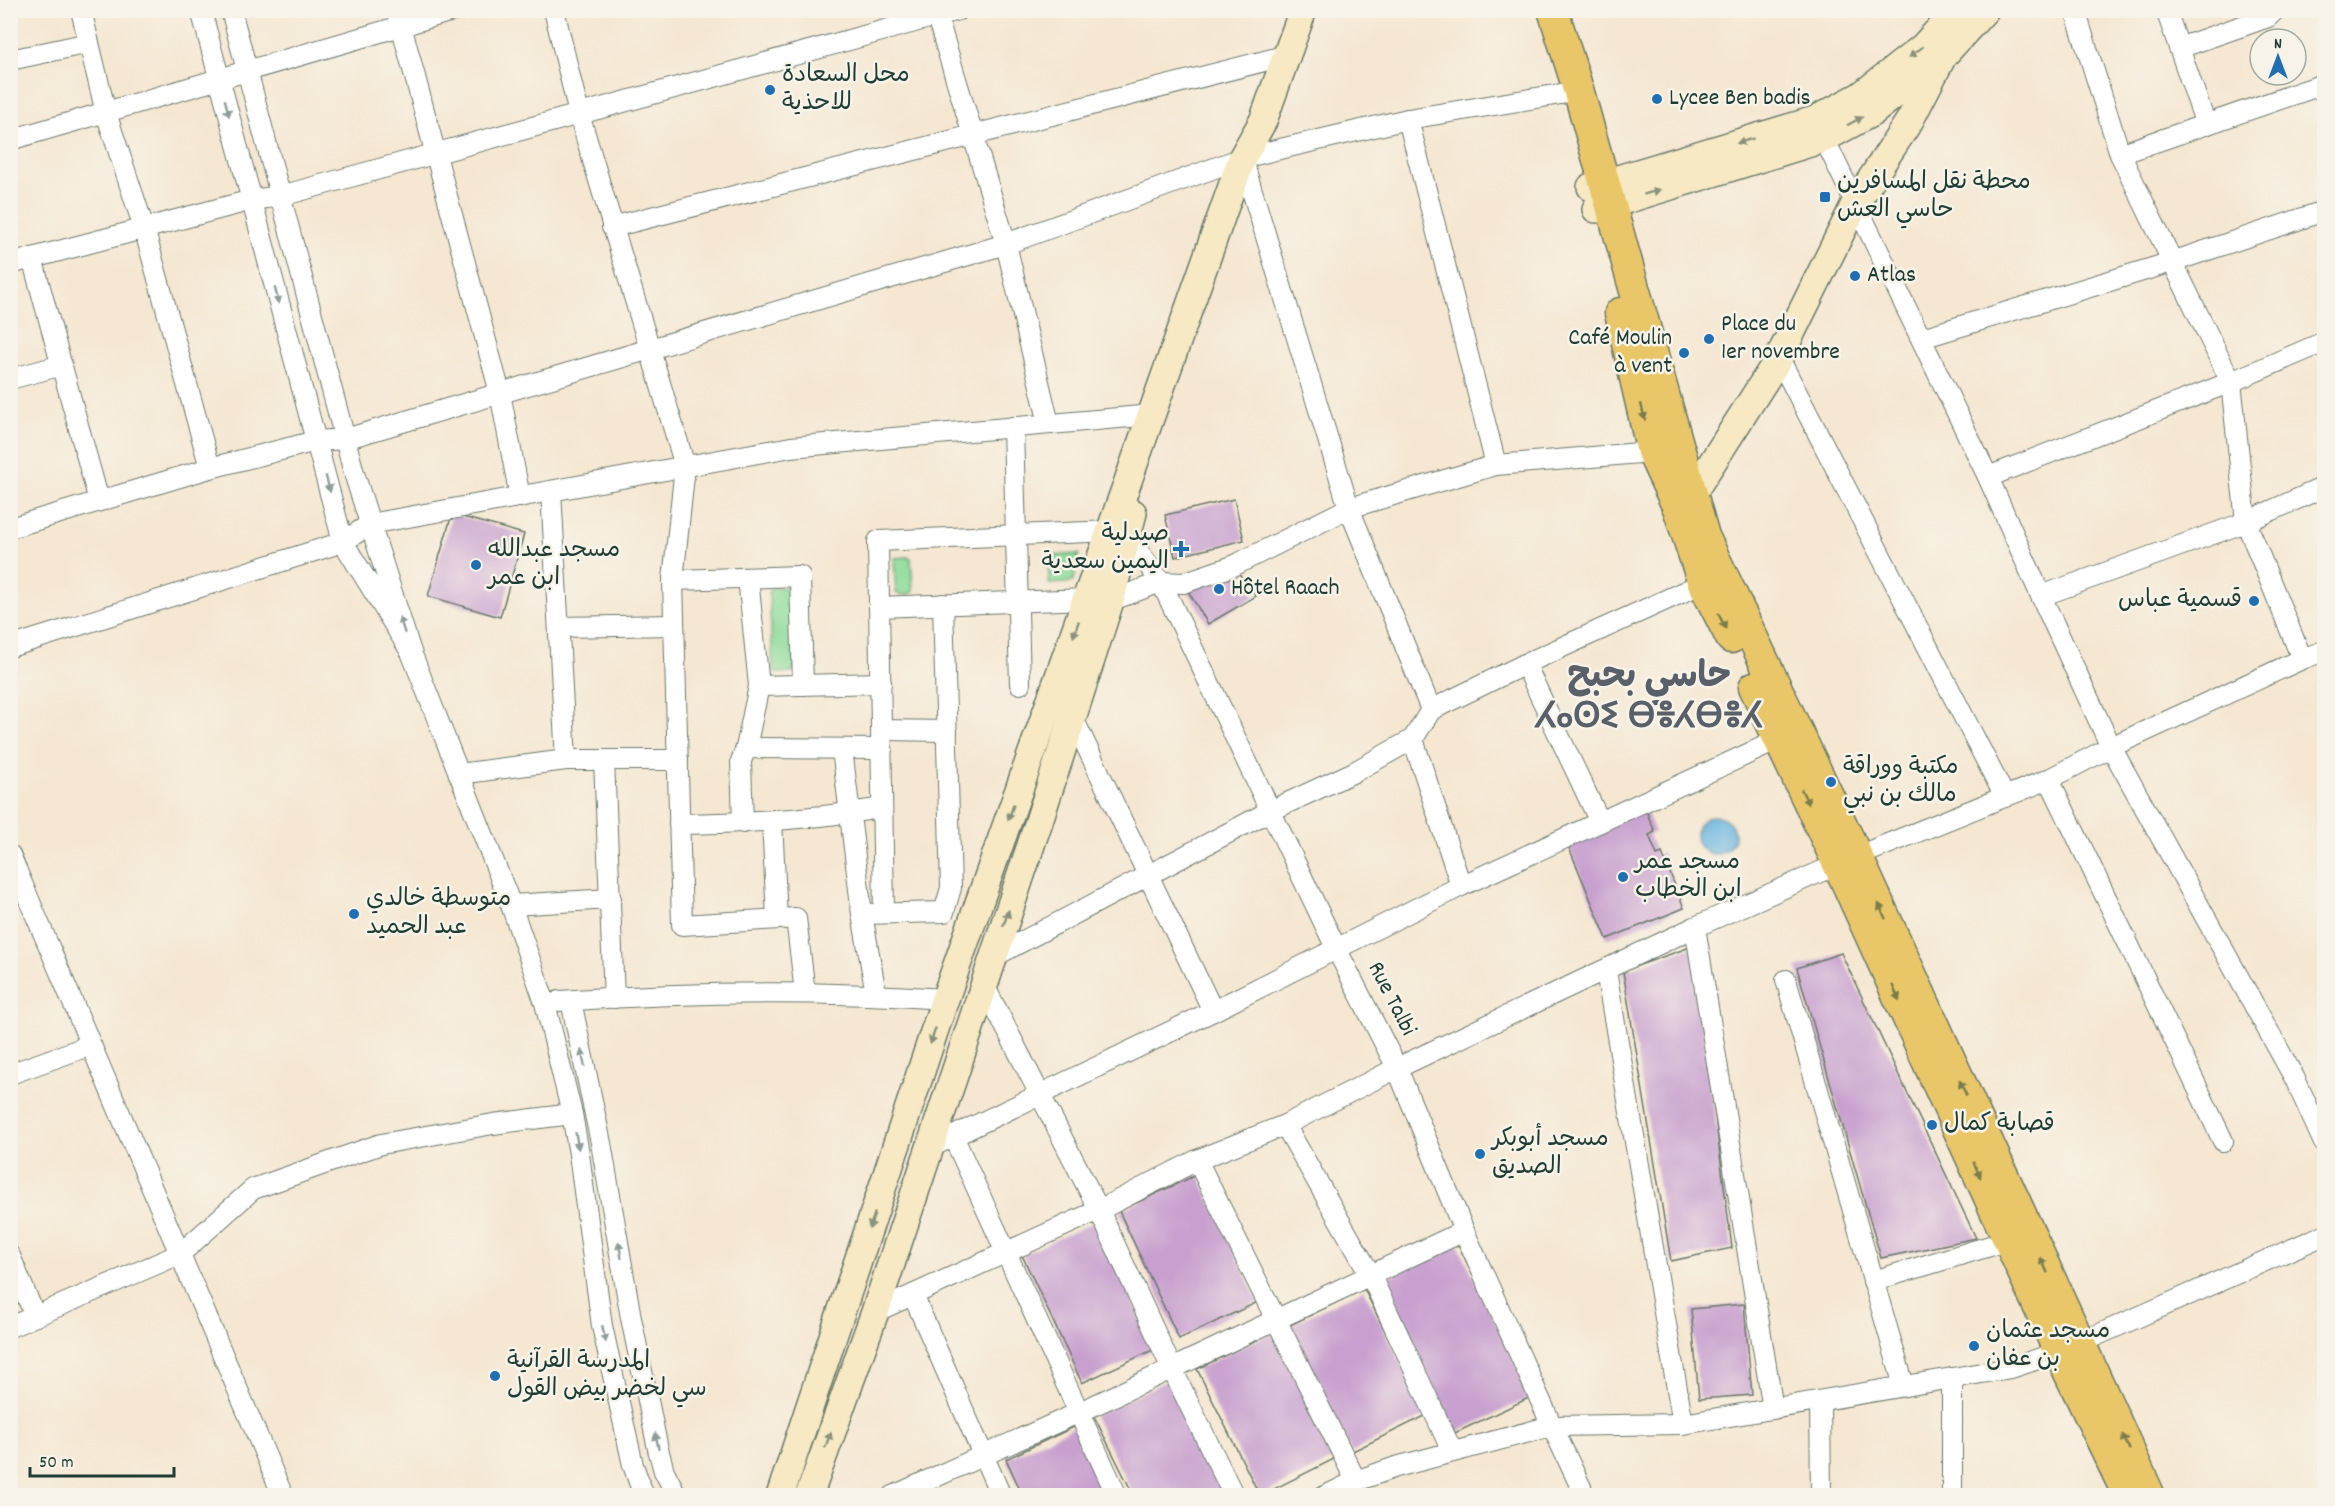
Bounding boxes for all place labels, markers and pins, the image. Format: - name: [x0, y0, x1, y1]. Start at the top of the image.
- place label: محل السعادة للاحذية: [782, 59, 910, 121]
- place label: Lycee Ben badis: [1669, 82, 1811, 116]
- marker: محل السعادة للاحذية: [763, 83, 777, 97]
- marker: Lycee Ben badis: [1650, 92, 1664, 106]
- place label: محطة نقل المسافرين حاسي العش: [1837, 166, 2031, 229]
- marker: محطة نقل المسافرين حاسي العش: [1818, 190, 1832, 204]
- place label: Atlas: [1867, 259, 1916, 293]
- marker: Atlas: [1848, 269, 1862, 283]
- place label: Place du 1er novembre: [1721, 308, 1840, 370]
- place label: Café Moulin à vent: [1568, 322, 1672, 384]
- marker: Place du 1er novembre: [1702, 332, 1716, 346]
- marker: Café Moulin à vent: [1677, 346, 1691, 360]
- place label: صيدلية اليمين سعدية: [1042, 518, 1169, 580]
- place label: مسجد عبدالله ابن عمر: [486, 534, 620, 596]
- marker: صيدلية اليمين سعدية: [1174, 542, 1188, 556]
- marker: مسجد عبدالله ابن عمر: [469, 558, 483, 572]
- place label: Hôtel Raach: [1231, 572, 1339, 606]
- marker: Hôtel Raach: [1212, 582, 1226, 596]
- place label: قسمية عباس: [2118, 584, 2242, 618]
- marker: قسمية عباس: [2247, 594, 2261, 608]
- place label: مكتبة ووراقة مالك بن نبي: [1843, 751, 1959, 814]
- marker: مكتبة ووراقة مالك بن نبي: [1824, 775, 1838, 789]
- place label: مسجد عمر ابن الخطاب: [1633, 846, 1742, 908]
- marker: مسجد عمر ابن الخطاب: [1616, 870, 1630, 884]
- place label: متوسطة خالدي عبد الحميد: [366, 883, 511, 945]
- marker: متوسطة خالدي عبد الحميد: [347, 907, 361, 921]
- place label: قصابة كمال: [1944, 1108, 2055, 1142]
- marker: قصابة كمال: [1925, 1118, 1939, 1132]
- place label: مسجد أبوبكر الصديق: [1490, 1122, 1609, 1185]
- marker: مسجد أبوبكر الصديق: [1473, 1147, 1487, 1161]
- place label: مسجد عثمان بن عفان: [1986, 1315, 2110, 1377]
- marker: مسجد عثمان بن عفان: [1967, 1339, 1981, 1353]
- place label: المدرسة القرآنية سي لخضر بيض القول: [507, 1345, 707, 1408]
- marker: المدرسة القرآنية سي لخضر بيض القول: [488, 1369, 502, 1383]

